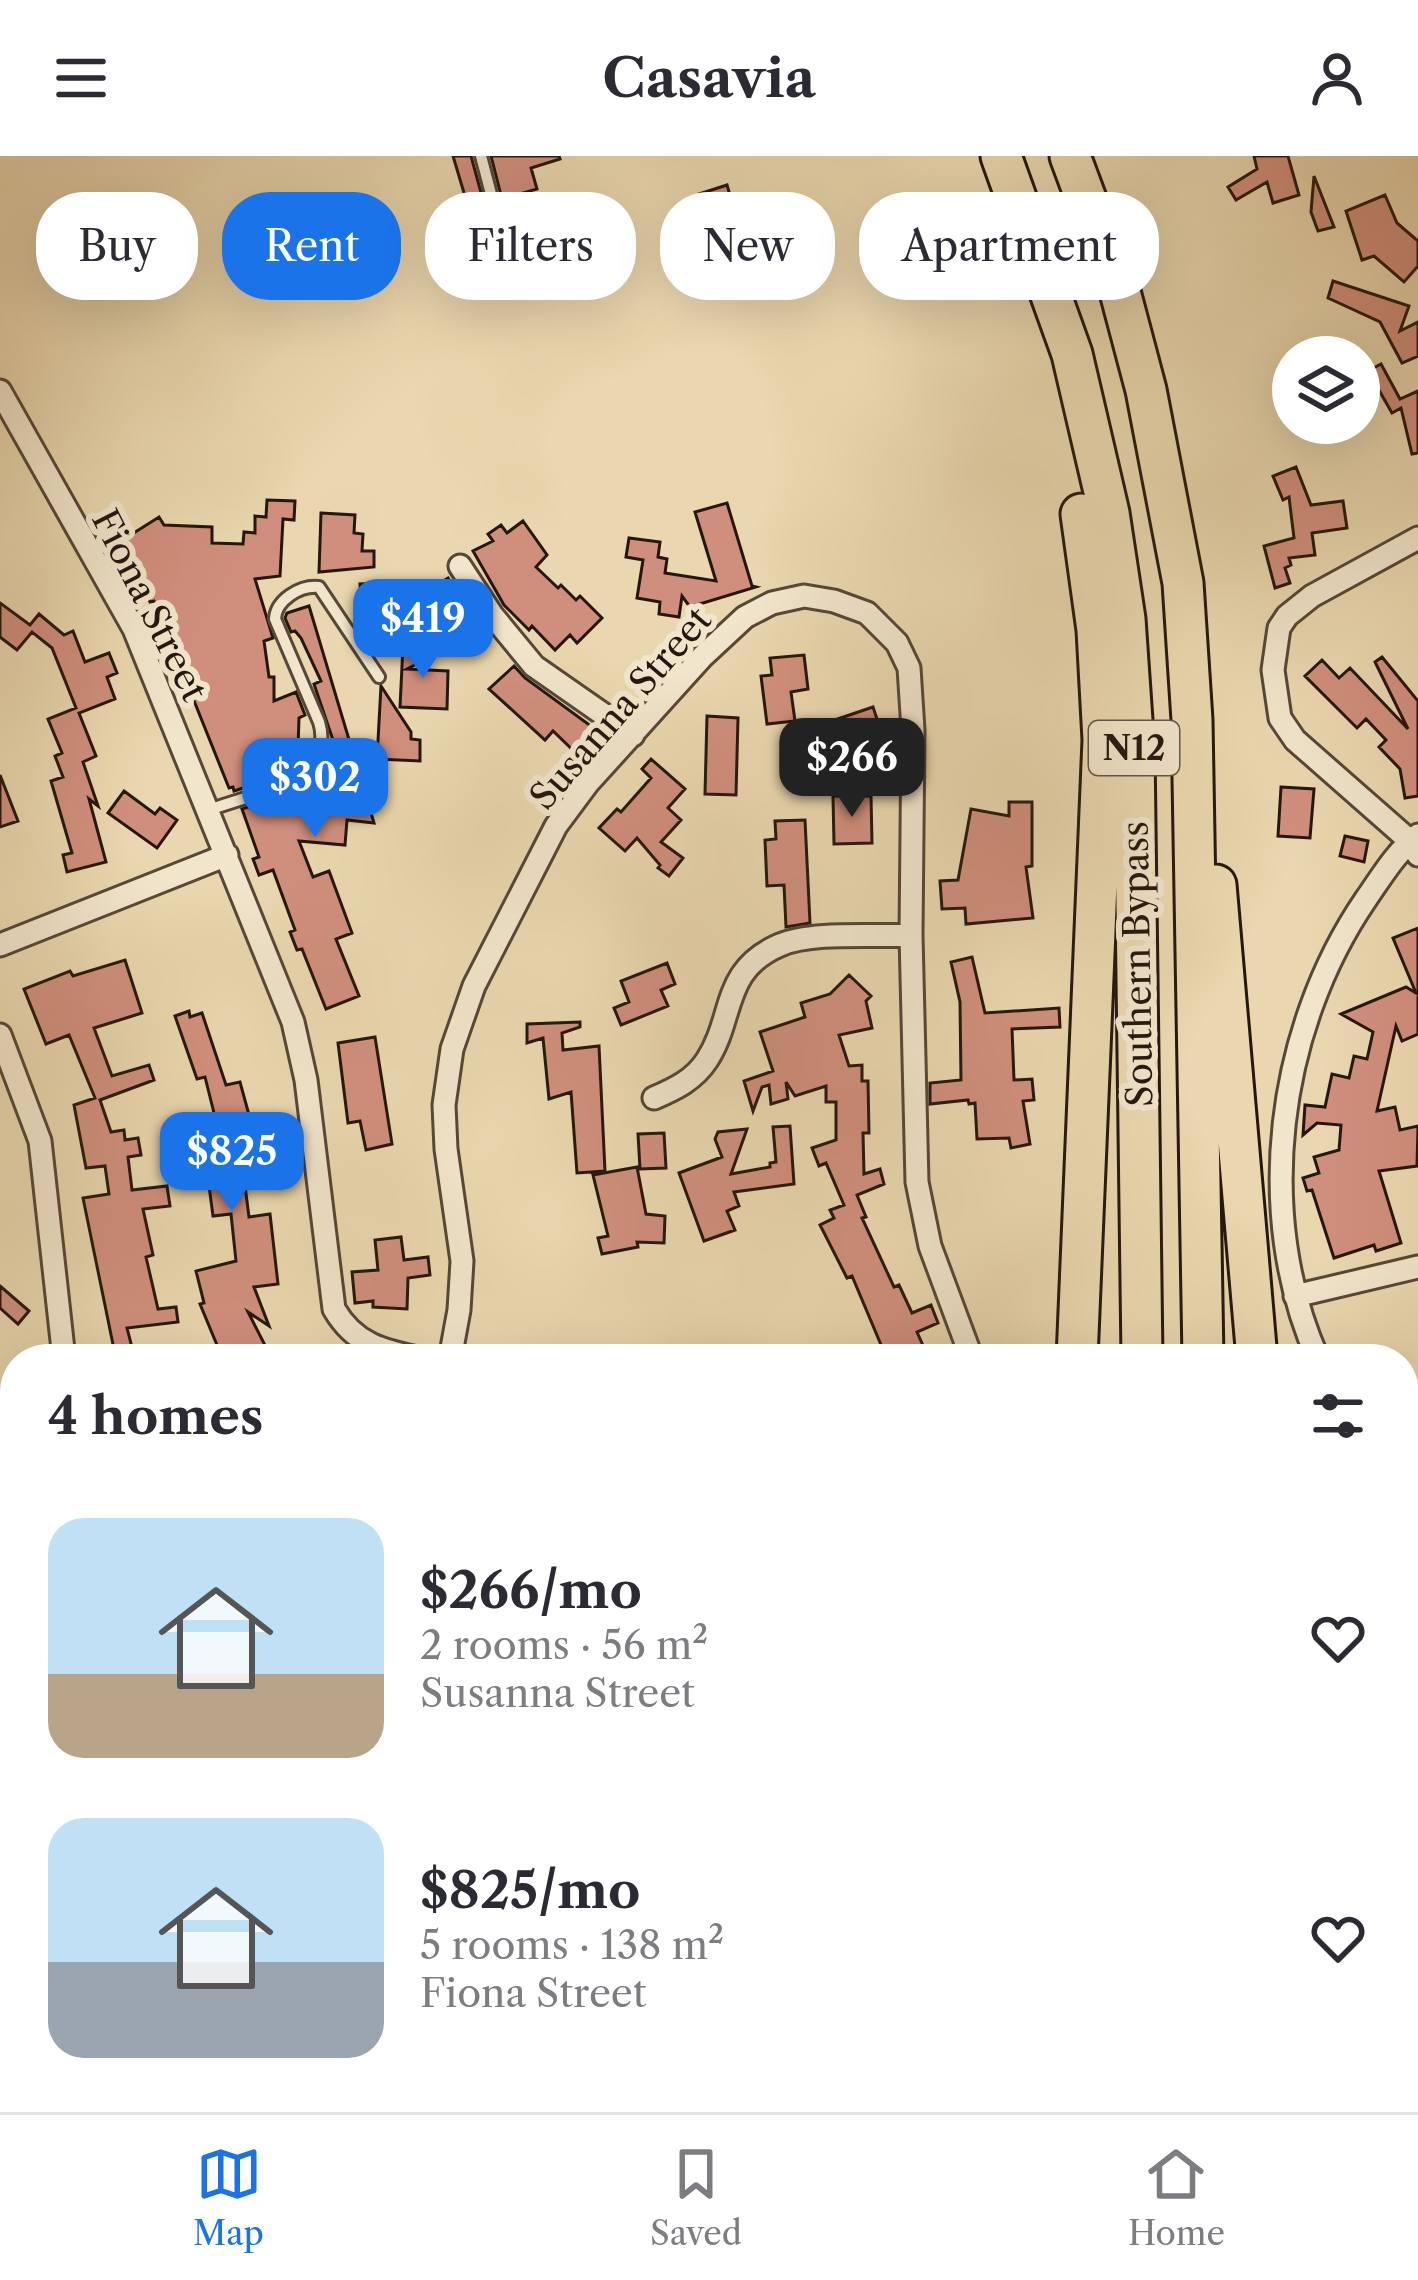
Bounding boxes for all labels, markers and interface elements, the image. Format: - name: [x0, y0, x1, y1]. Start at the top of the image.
- icon: menu: [48, 45, 114, 111]
- text: Casavia: [602, 45, 816, 111]
- icon: person: [1304, 45, 1370, 111]
- chip: Buy: [36, 192, 198, 300]
- chip: Rent: [222, 192, 401, 300]
- chip: Filters: [425, 192, 636, 300]
- chip: New: [660, 192, 835, 300]
- chip: Apartment: [859, 192, 1159, 300]
- map controls: [1272, 336, 1380, 444]
- button: layers: [1272, 336, 1380, 444]
- street label: Fiona Street: [83, 502, 217, 708]
- pin: $419: [352, 579, 494, 681]
- text: $419: [380, 594, 466, 642]
- street label: Susanna Street: [520, 598, 720, 818]
- pin: $266: [781, 718, 923, 820]
- road number: N12: [1089, 721, 1179, 775]
- text: $266: [806, 733, 898, 781]
- pin: $302: [244, 738, 386, 840]
- text: $302: [269, 753, 361, 801]
- street label: Southern Bypass: [1113, 821, 1161, 1107]
- pin: $825: [161, 1112, 303, 1214]
- text: $825: [187, 1127, 277, 1175]
- icon: filters: [1305, 1383, 1371, 1449]
- text: 4 homes: [48, 1385, 263, 1447]
- text: $266/mo: [420, 1559, 642, 1621]
- icon: home: [144, 1566, 288, 1710]
- icon: heart: [1305, 1605, 1371, 1671]
- text: 2 rooms · 56 m²: [420, 1621, 708, 1669]
- text: Susanna Street: [420, 1669, 695, 1717]
- text: $825/mo: [420, 1859, 640, 1921]
- icon: home: [144, 1866, 288, 2010]
- icon: heart: [1305, 1905, 1371, 1971]
- text: 5 rooms · 138 m²: [420, 1921, 724, 1969]
- text: Fiona Street: [420, 1969, 646, 2017]
- tab: Map: [193, 2141, 264, 2254]
- tab: Saved: [650, 2141, 742, 2254]
- tab: Home: [1128, 2141, 1225, 2254]

